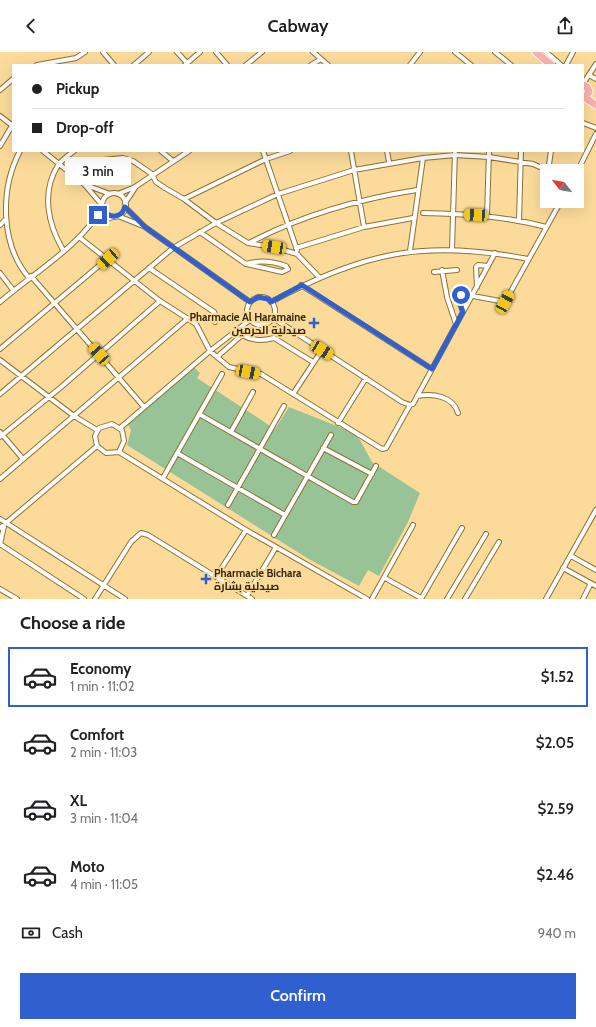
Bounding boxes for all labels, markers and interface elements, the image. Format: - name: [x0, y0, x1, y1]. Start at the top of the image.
- icon: back: [20, 15, 42, 37]
- text: Cabway: [268, 15, 328, 37]
- icon: share: [554, 15, 576, 37]
- text: Pickup: [56, 80, 99, 98]
- text: Drop-off: [56, 119, 114, 137]
- callout: 3 min: [65, 157, 131, 185]
- text: 3 min: [82, 163, 114, 179]
- north arrow: [540, 164, 584, 208]
- map controls: [540, 164, 584, 208]
- route end: [89, 206, 107, 224]
- car: [464, 208, 488, 222]
- car: [261, 239, 287, 255]
- car: [95, 247, 121, 271]
- route start: [452, 286, 470, 304]
- car: [494, 289, 516, 315]
- place label: Pharmacie Al Haramaine صيدلية الحرمين: [190, 310, 306, 337]
- marker: Pharmacie Al Haramaine صيدلية الحرمين: [309, 318, 319, 328]
- car: [309, 339, 335, 361]
- car: [87, 341, 111, 367]
- car: [235, 364, 261, 380]
- place label: Pharmacie Bichara صيدلية بشارة: [214, 566, 302, 593]
- marker: Pharmacie Bichara صيدلية بشارة: [201, 574, 211, 584]
- text: Choose a ride: [20, 612, 125, 634]
- icon: car: [22, 659, 58, 695]
- text: Economy: [70, 660, 131, 678]
- text: $1.52: [541, 668, 574, 686]
- text: 1 min · 11:02: [70, 678, 135, 694]
- icon: car: [22, 725, 58, 761]
- text: Comfort: [70, 726, 124, 744]
- text: $2.05: [536, 734, 574, 752]
- text: 2 min · 11:03: [70, 744, 137, 760]
- icon: car: [22, 791, 58, 827]
- text: XL: [70, 792, 87, 810]
- text: $2.59: [538, 800, 574, 818]
- text: 3 min · 11:04: [70, 810, 138, 826]
- icon: car: [22, 857, 58, 893]
- text: Moto: [70, 858, 104, 876]
- text: $2.46: [537, 866, 574, 884]
- text: 4 min · 11:05: [70, 876, 138, 892]
- icon: cash: [20, 922, 42, 944]
- text: Cash: [52, 924, 83, 942]
- text: 940 m: [538, 925, 576, 941]
- button: Confirm: [20, 973, 576, 1019]

